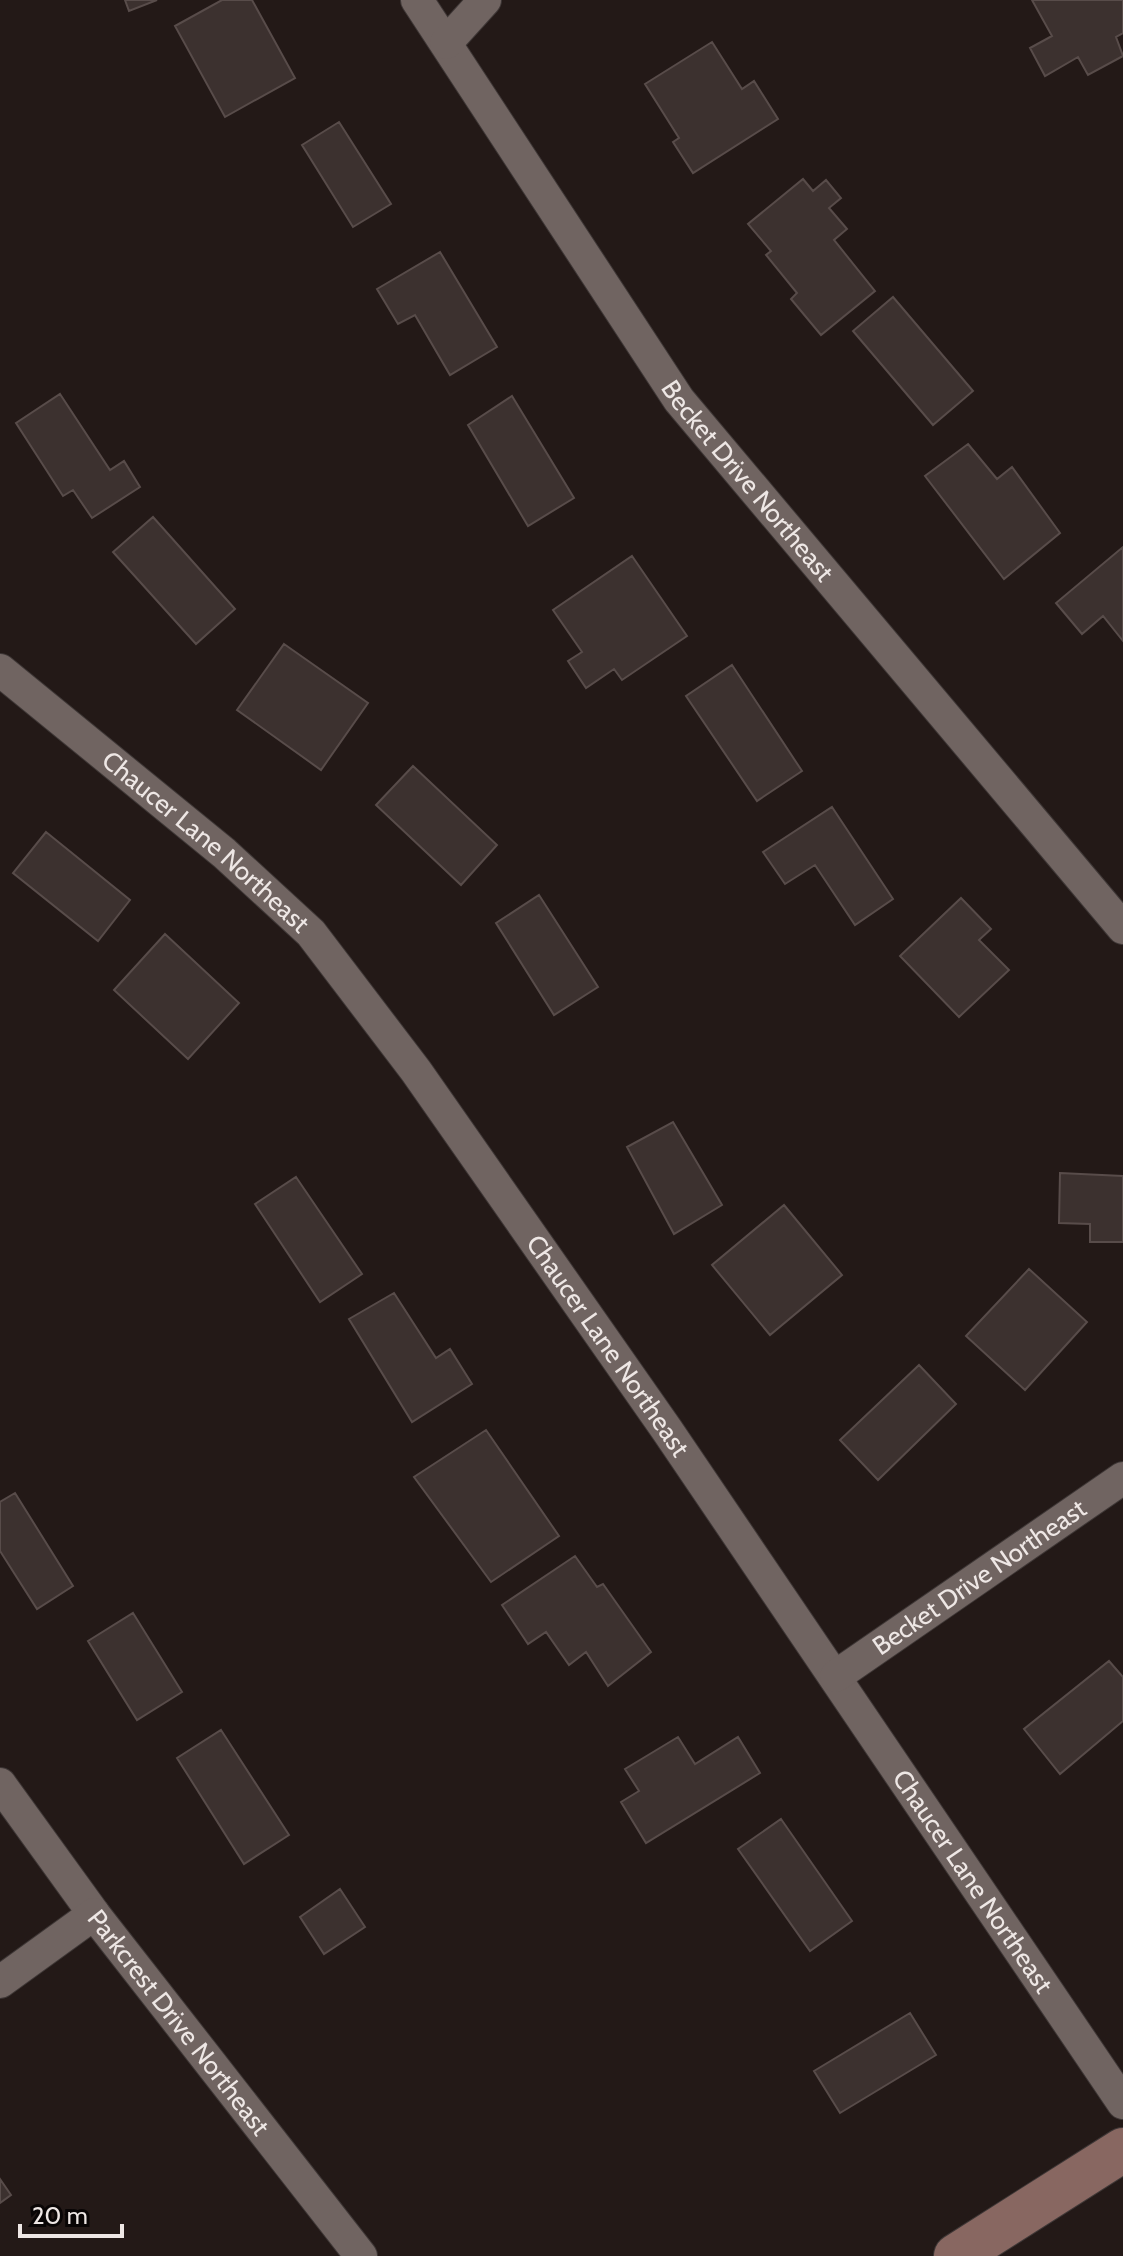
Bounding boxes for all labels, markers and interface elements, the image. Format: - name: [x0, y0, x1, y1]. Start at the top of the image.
- street label: Becket Drive Northeast: [654, 374, 841, 588]
- street label: Chaucer Lane Northeast: [96, 744, 316, 940]
- street label: Chaucer Lane Northeast: [520, 1229, 696, 1463]
- street label: Becket Drive Northeast: [866, 1492, 1092, 1662]
- street label: Chaucer Lane Northeast: [886, 1763, 1060, 1999]
- street label: Parkcrest Drive Northeast: [81, 1903, 277, 2142]
- scale bar: [20, 2188, 122, 2238]
- text: 20 m: [32, 2201, 88, 2230]

